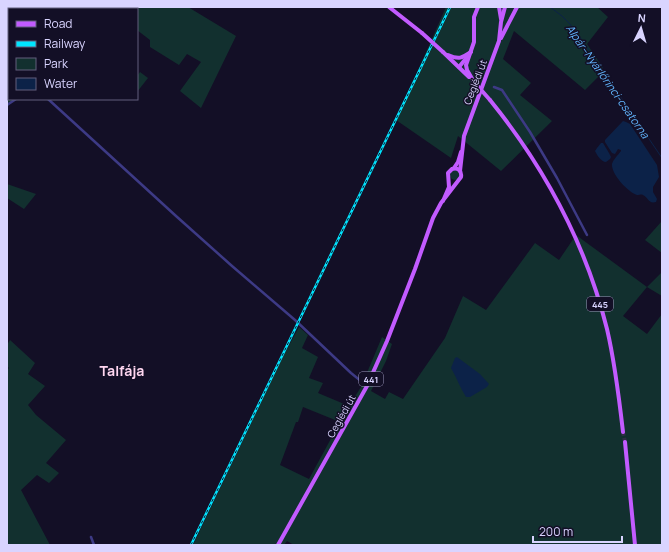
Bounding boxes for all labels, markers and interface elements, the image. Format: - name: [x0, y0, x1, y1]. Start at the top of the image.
- legend: [8, 8, 138, 100]
- north arrow: [621, 8, 661, 48]
- text: N: [637, 10, 647, 25]
- text: Road: [44, 15, 72, 32]
- water label: Alpár–Nyárlőrinci-csatorna: [563, 21, 654, 142]
- text: Railway: [44, 35, 86, 52]
- text: Park: [44, 55, 69, 72]
- street label: Ceglédi út: [460, 57, 490, 107]
- text: Water: [44, 75, 78, 92]
- road number: 445: [587, 297, 613, 311]
- district label: Talfája: [100, 361, 144, 380]
- road number: 441: [359, 372, 383, 386]
- street label: Ceglédi út: [323, 392, 359, 440]
- scale bar: [533, 518, 622, 544]
- text: 200 m: [539, 523, 573, 540]

